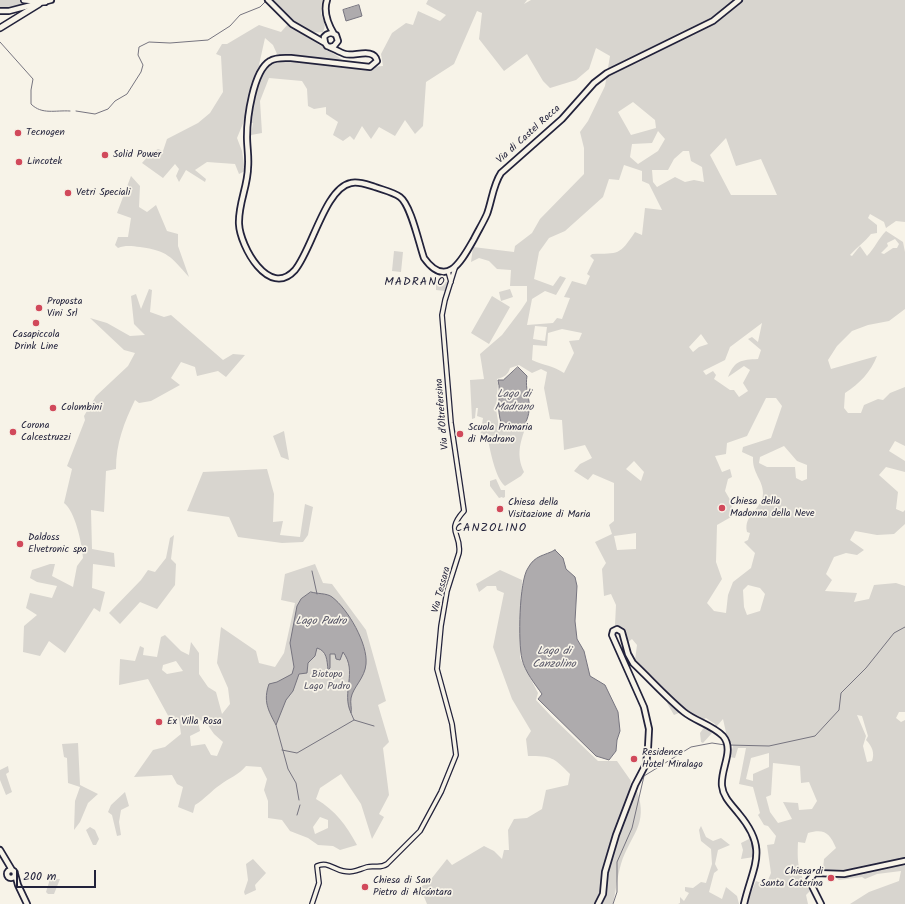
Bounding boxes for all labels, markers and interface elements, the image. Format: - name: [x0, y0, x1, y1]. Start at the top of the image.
- street label: Via di Castel Rocca: [495, 103, 563, 167]
- place label: Tecnogen: [26, 127, 65, 139]
- marker: Tecnogen: [13, 128, 23, 138]
- place label: Solid Power: [113, 149, 161, 161]
- marker: Solid Power: [100, 150, 110, 160]
- place label: Lincotek: [27, 156, 62, 168]
- marker: Lincotek: [14, 157, 24, 167]
- place label: Vetri Speciali: [76, 187, 130, 199]
- marker: Vetri Speciali: [63, 188, 73, 198]
- district label: MADRANO: [384, 276, 446, 290]
- place label: Proposta Vini Srl: [47, 296, 82, 320]
- marker: Proposta Vini Srl: [34, 303, 44, 313]
- marker: Casapiccola Drink Line: [31, 318, 41, 328]
- place label: Casapiccola Drink Line: [12, 329, 60, 352]
- street label: Via d'Oltrefersina: [434, 378, 452, 450]
- water label: Lago di Madrano: [495, 388, 533, 414]
- place label: Colombini: [61, 402, 102, 414]
- marker: Colombini: [48, 403, 58, 413]
- place label: Corona Calcestruzzi: [21, 420, 71, 444]
- place label: Scuola Primaria di Madrano: [468, 422, 532, 446]
- marker: Corona Calcestruzzi: [8, 427, 18, 437]
- marker: Scuola Primaria di Madrano: [455, 429, 465, 439]
- place label: Chiesa della Madonna della Neve: [730, 496, 815, 520]
- place label: Chiesa della Visitazione di Maria: [508, 497, 590, 520]
- marker: Chiesa della Madonna della Neve: [717, 503, 727, 513]
- marker: Chiesa della Visitazione di Maria: [495, 504, 505, 514]
- district label: CANZOLINO: [455, 522, 527, 536]
- place label: Daldoss Elvetronic spa: [28, 532, 87, 556]
- marker: Daldoss Elvetronic spa: [15, 539, 25, 549]
- street label: Via Tessara: [430, 566, 454, 614]
- water label: Lago Pudro: [295, 615, 347, 629]
- water label: Lago di Canzolino: [532, 645, 576, 671]
- park label: Biotopo Lago Pudro: [304, 669, 350, 692]
- place label: Ex Villa Rosa: [167, 716, 222, 728]
- marker: Ex Villa Rosa: [154, 717, 164, 727]
- place label: Residence Hotel Miralago: [642, 747, 703, 770]
- marker: Residence Hotel Miralago: [629, 754, 639, 764]
- scale bar: [18, 862, 98, 888]
- place label: Chiesa di Santa Caterina: [760, 866, 823, 890]
- text: 200 m: [23, 867, 56, 886]
- marker: Chiesa di Santa Caterina: [826, 873, 836, 883]
- place label: Chiesa di San Pietro di Alcántara: [373, 875, 452, 898]
- marker: Chiesa di San Pietro di Alcántara: [360, 882, 370, 892]

